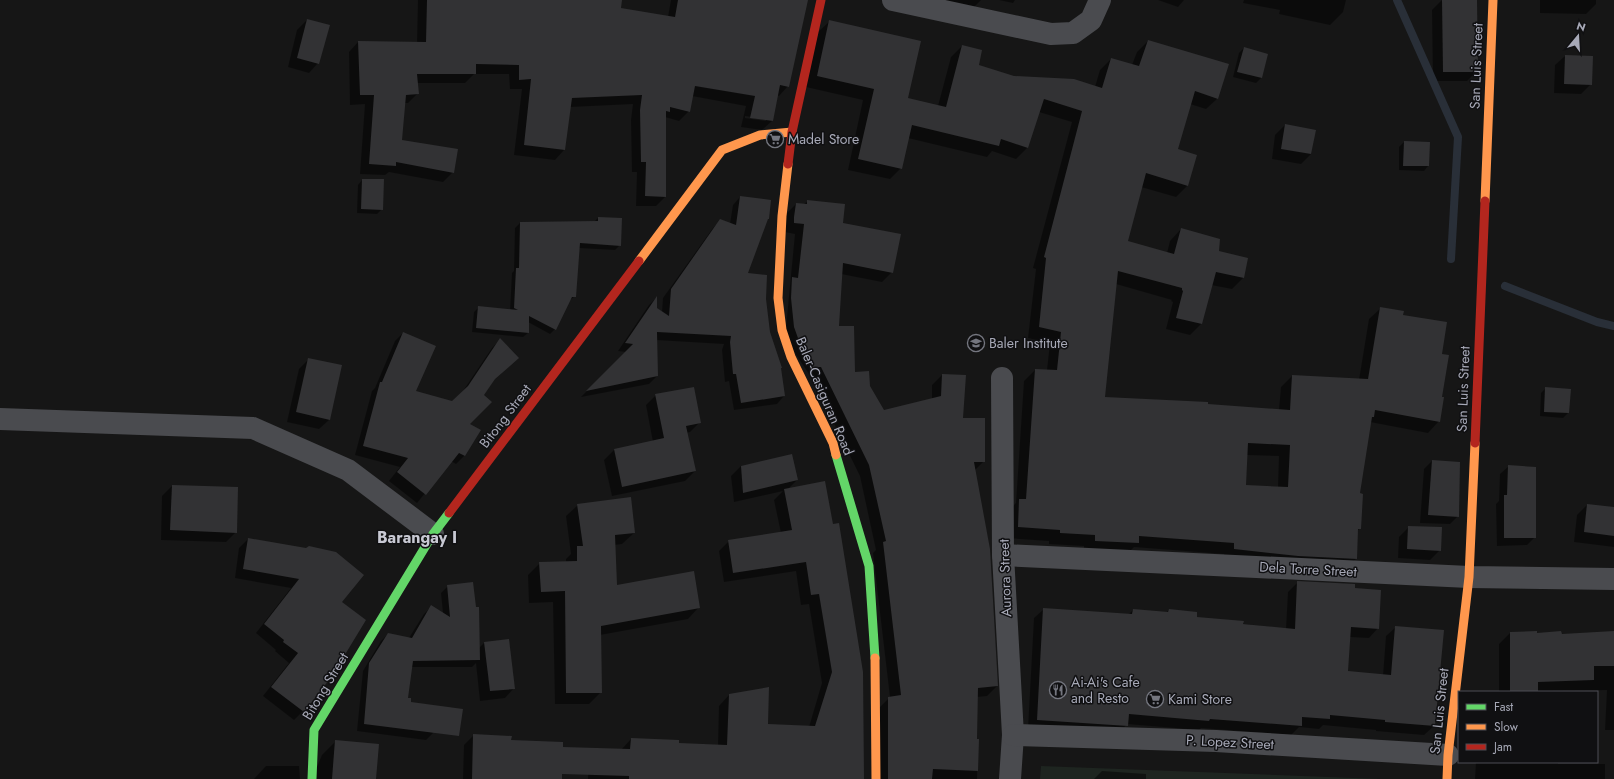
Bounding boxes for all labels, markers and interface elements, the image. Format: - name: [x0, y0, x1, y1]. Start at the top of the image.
- north arrow: [1558, 16, 1598, 56]
- text: N: [1574, 18, 1588, 35]
- street label: San Luis Street: [1465, 22, 1488, 109]
- supermarket icon: Madel Store: [765, 129, 785, 149]
- place label: Madel Store: [788, 129, 859, 149]
- school or university icon: Baler Institute: [966, 333, 986, 353]
- place label: Baler Institute: [989, 333, 1068, 353]
- street label: Baler-Casiguran Road: [791, 334, 859, 458]
- street label: San Luis Street: [1452, 345, 1475, 432]
- street label: Bitong Street: [474, 379, 536, 452]
- district label: Barangay I: [377, 526, 457, 549]
- street label: Aurora Street: [994, 538, 1016, 617]
- street label: Dela Torre Street: [1259, 556, 1358, 582]
- street label: Bitong Street: [297, 648, 353, 723]
- street label: San Luis Street: [1425, 666, 1454, 755]
- place label: Ai-Ai's Cafe and Resto: [1071, 672, 1140, 708]
- restaurant icon: Ai-Ai's Cafe and Resto: [1048, 680, 1068, 700]
- supermarket icon: Kami Store: [1145, 689, 1165, 709]
- place label: Kami Store: [1168, 689, 1232, 709]
- legend: [1458, 691, 1598, 763]
- text: Fast: [1494, 698, 1513, 716]
- text: Slow: [1494, 718, 1519, 736]
- street label: P. Lopez Street: [1186, 730, 1275, 754]
- text: Jam: [1492, 738, 1512, 756]

